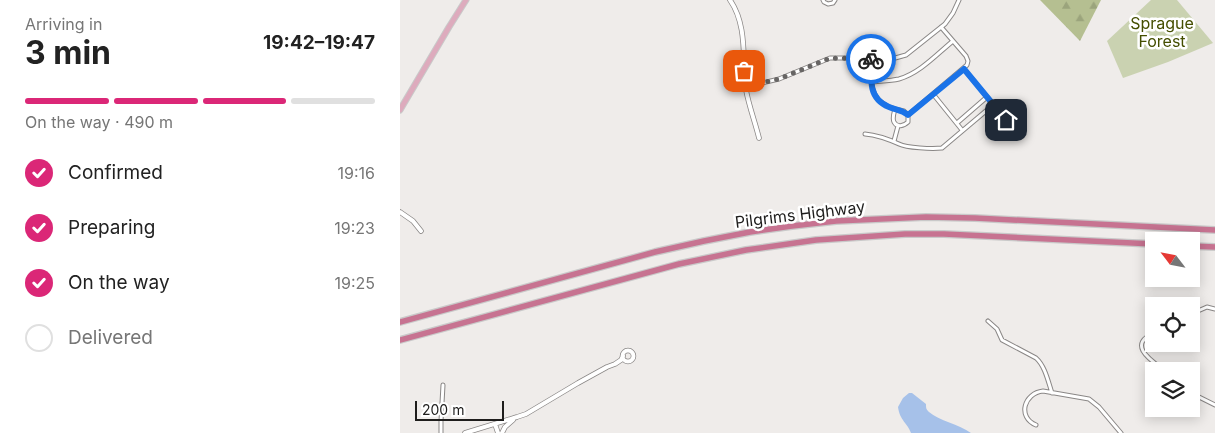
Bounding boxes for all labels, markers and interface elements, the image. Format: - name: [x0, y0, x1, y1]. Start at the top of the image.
- park label: Sprague Forest: [1130, 13, 1194, 51]
- text: Arriving in: [25, 14, 102, 34]
- text: 19:42–19:47: [263, 31, 375, 54]
- text: 3 min: [25, 33, 111, 72]
- courier: [846, 34, 896, 84]
- icon: bike: [857, 45, 885, 73]
- pin: [723, 50, 765, 92]
- icon: bag: [730, 57, 758, 85]
- pin: [985, 99, 1027, 141]
- icon: home: [992, 106, 1020, 134]
- text: On the way · 490 m: [25, 112, 173, 132]
- icon: check: [25, 159, 53, 187]
- text: Confirmed: [68, 161, 163, 184]
- text: 19:16: [338, 163, 375, 183]
- street label: Pilgrims Highway: [734, 196, 866, 232]
- icon: check: [25, 214, 53, 242]
- text: Preparing: [68, 216, 155, 239]
- text: 19:23: [334, 218, 375, 238]
- north arrow: [1145, 232, 1200, 288]
- map controls: [1145, 232, 1200, 417]
- icon: check: [25, 269, 53, 297]
- text: On the way: [68, 271, 170, 294]
- text: 19:25: [334, 273, 375, 293]
- button: locate: [1145, 297, 1200, 352]
- text: Delivered: [68, 326, 153, 349]
- button: layers: [1145, 362, 1200, 417]
- scale bar: [415, 398, 504, 421]
- text: 200 m: [422, 401, 464, 418]

